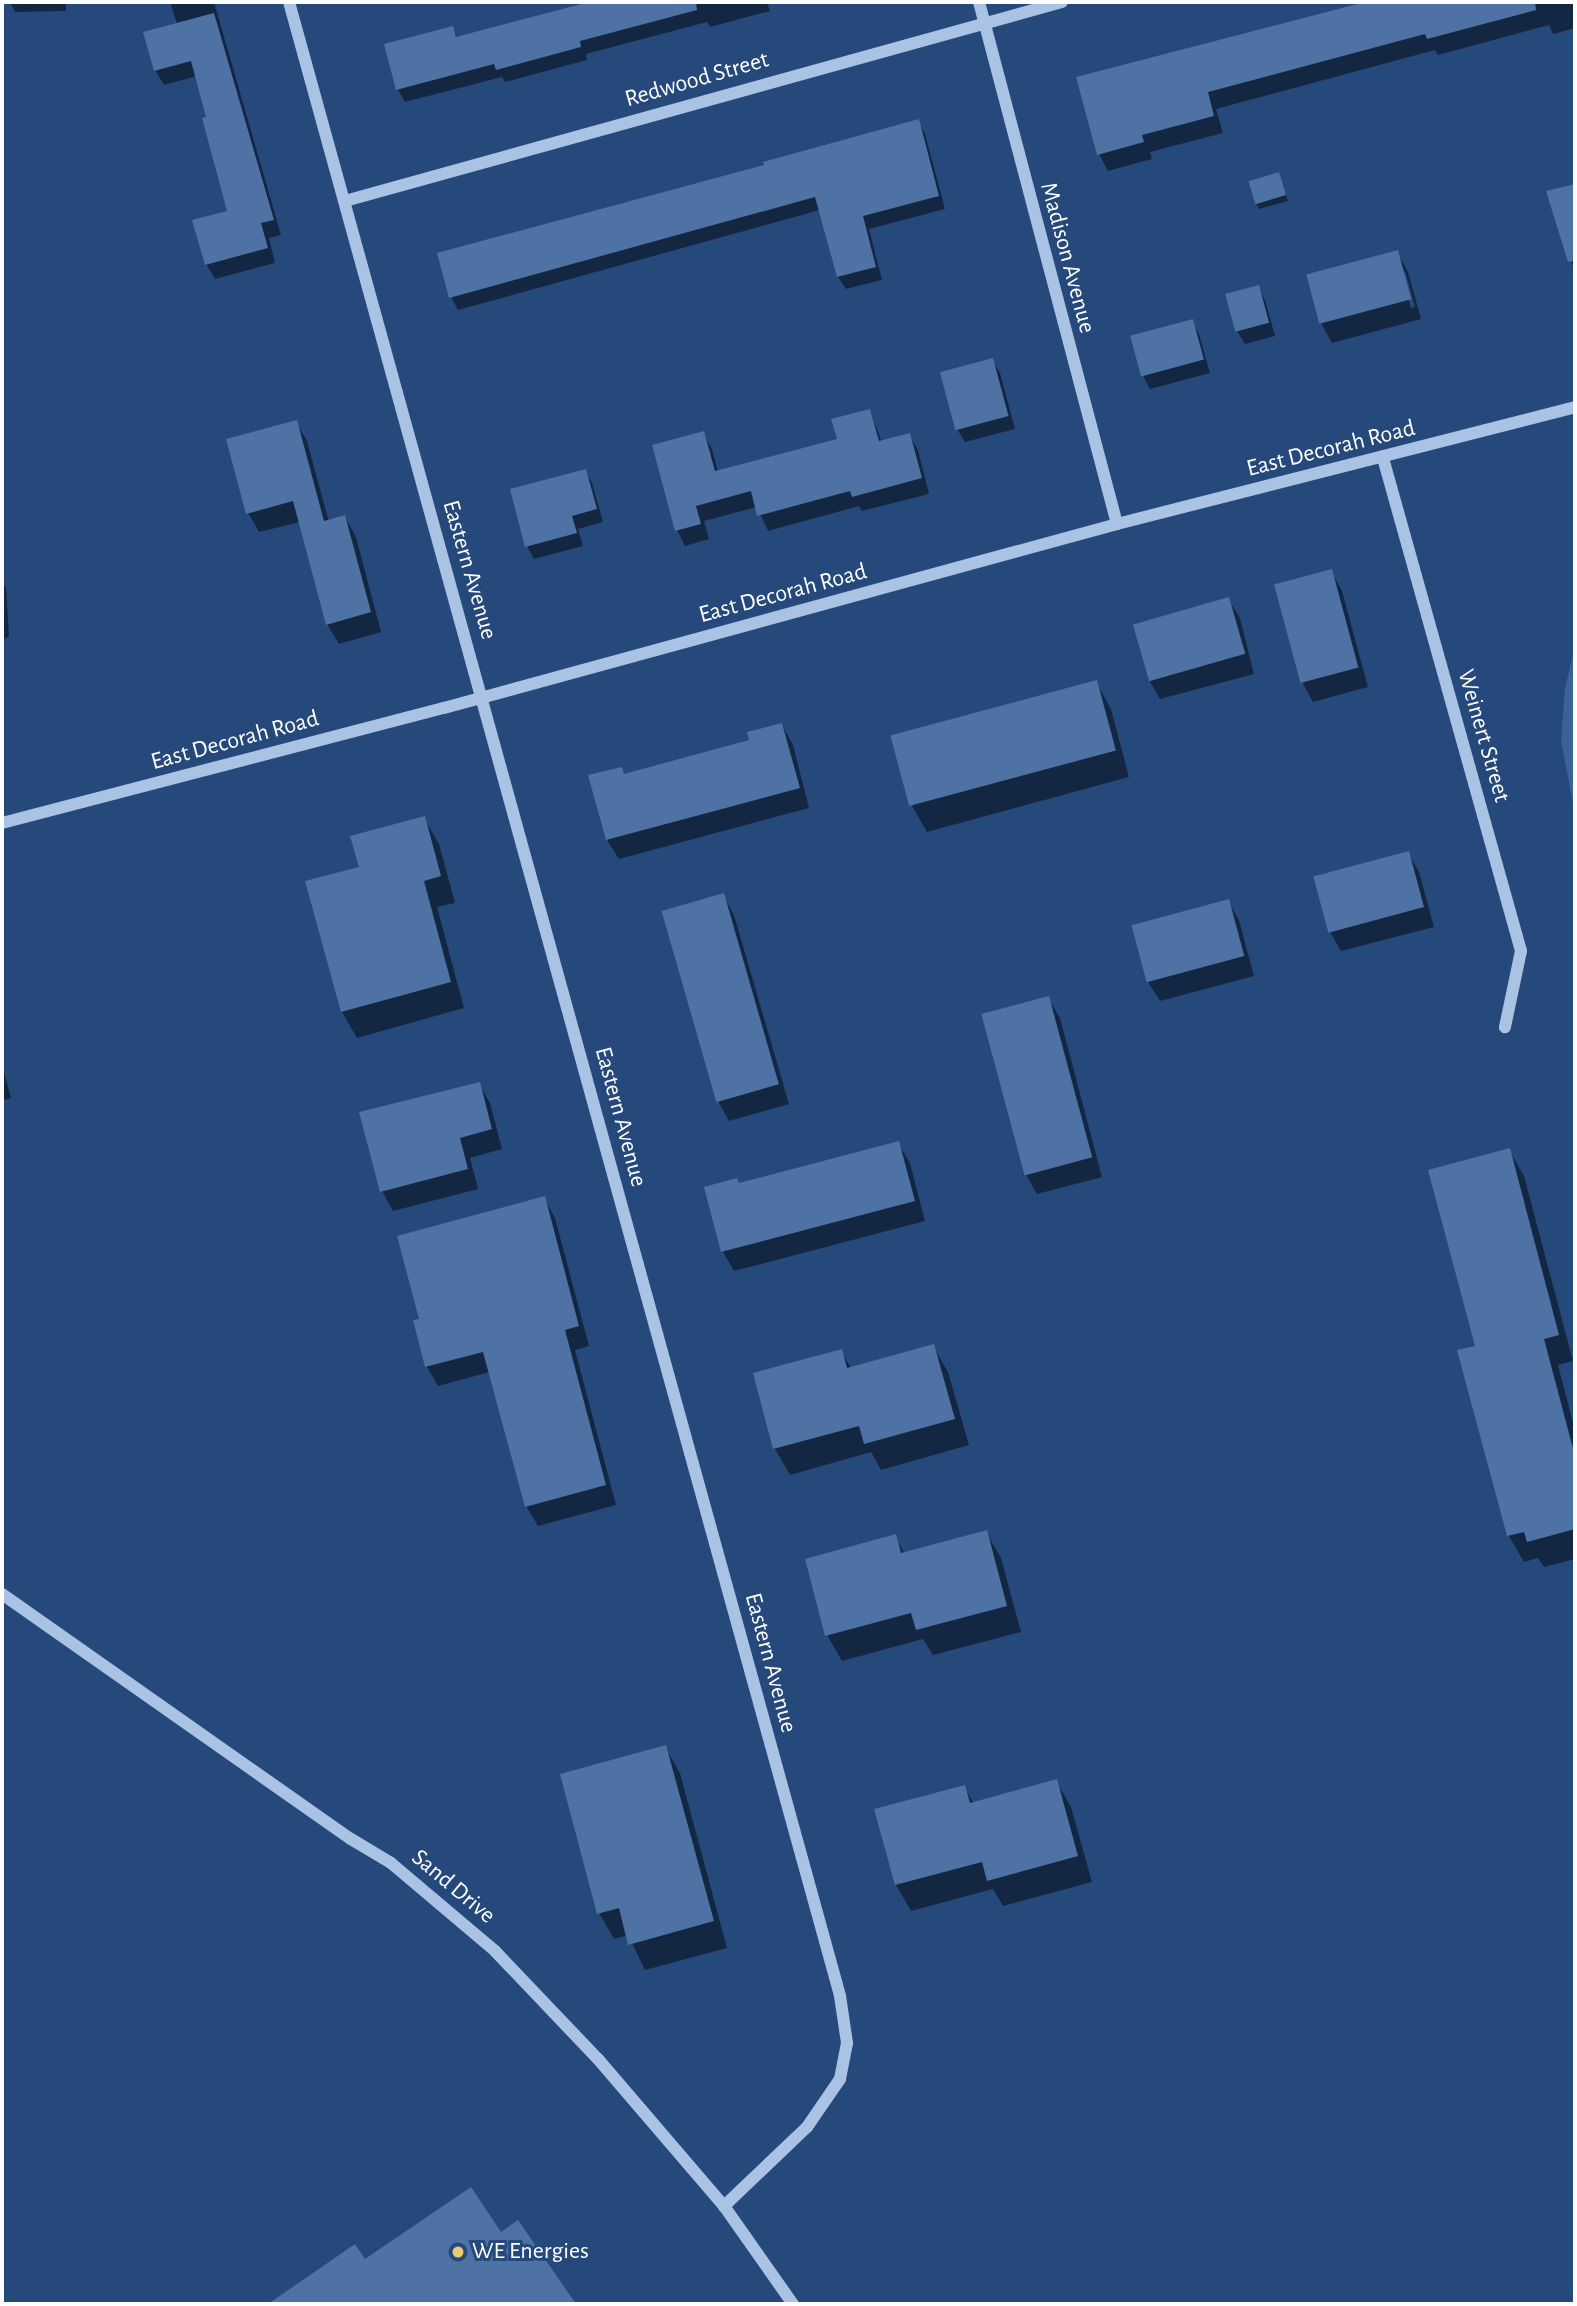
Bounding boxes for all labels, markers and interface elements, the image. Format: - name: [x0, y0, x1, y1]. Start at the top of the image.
- street label: Redwood Street: [622, 46, 772, 114]
- street label: Madison Avenue: [1033, 180, 1101, 336]
- street label: East Decorah Road: [1244, 414, 1418, 484]
- street label: Eastern Avenue: [435, 497, 503, 643]
- street label: East Decorah Road: [696, 558, 870, 630]
- street label: Weinert Street: [1450, 666, 1516, 806]
- street label: East Decorah Road: [148, 705, 322, 777]
- street label: Eastern Avenue: [588, 1044, 652, 1190]
- street label: Eastern Avenue: [738, 1590, 802, 1736]
- street label: Sand Drive: [405, 1844, 501, 1930]
- place label: WE Energies: [472, 2238, 589, 2266]
- marker: WE Energies: [450, 2244, 466, 2260]

